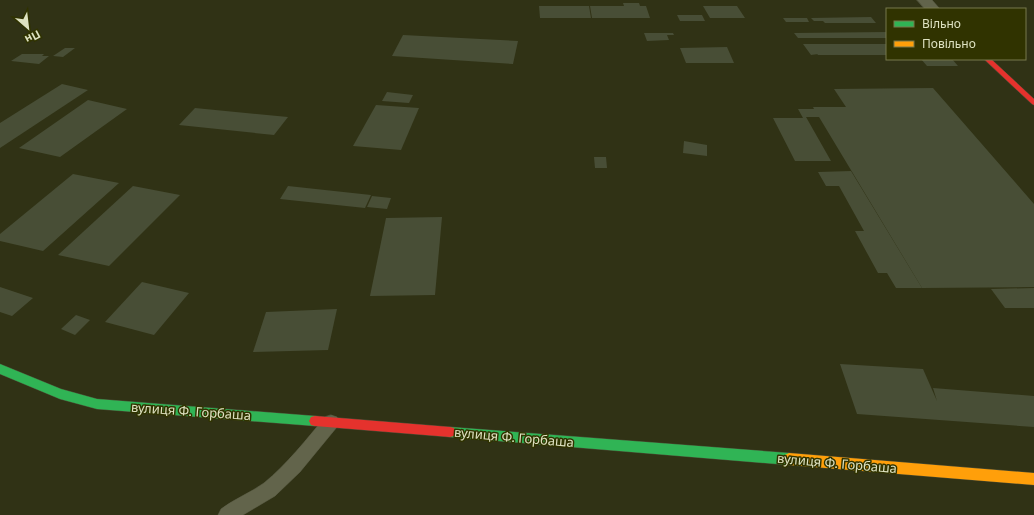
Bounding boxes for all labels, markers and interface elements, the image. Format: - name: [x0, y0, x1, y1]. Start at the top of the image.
- north arrow: [8, 8, 48, 48]
- legend: [886, 8, 1026, 60]
- text: Вільно: [922, 15, 961, 32]
- text: Пн: [23, 27, 43, 48]
- text: Повільно: [922, 35, 976, 52]
- street label: вулиця Ф. Горбаша: [130, 398, 252, 424]
- street label: вулиця Ф. Горбаша: [453, 423, 575, 451]
- street label: вулиця Ф. Горбаша: [776, 449, 898, 477]

